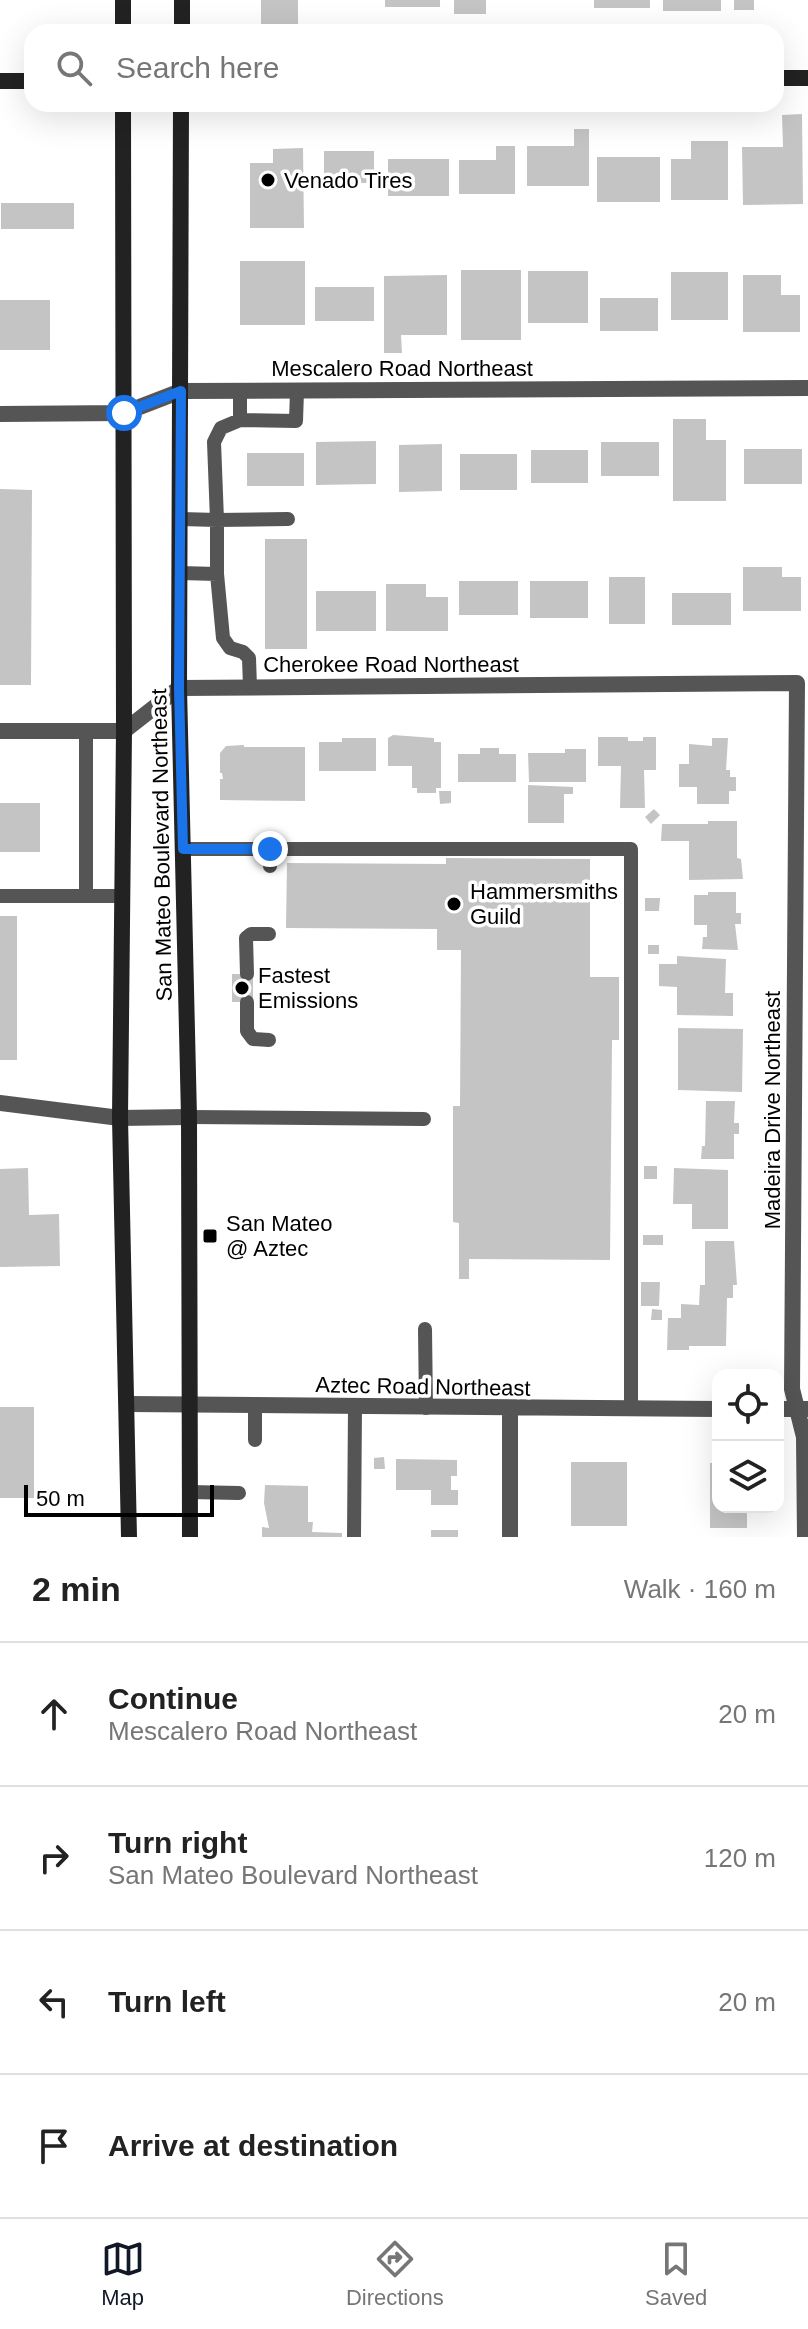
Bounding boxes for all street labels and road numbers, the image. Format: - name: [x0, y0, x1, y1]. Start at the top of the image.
- street label: Mescalero Road Northeast: [271, 356, 533, 381]
- street label: Cherokee Road Northeast: [263, 652, 519, 677]
- street label: San Mateo Boulevard Northeast: [146, 688, 177, 1002]
- street label: Madeira Drive Northeast: [760, 991, 785, 1229]
- street label: Aztec Road Northeast: [315, 1372, 531, 1401]

